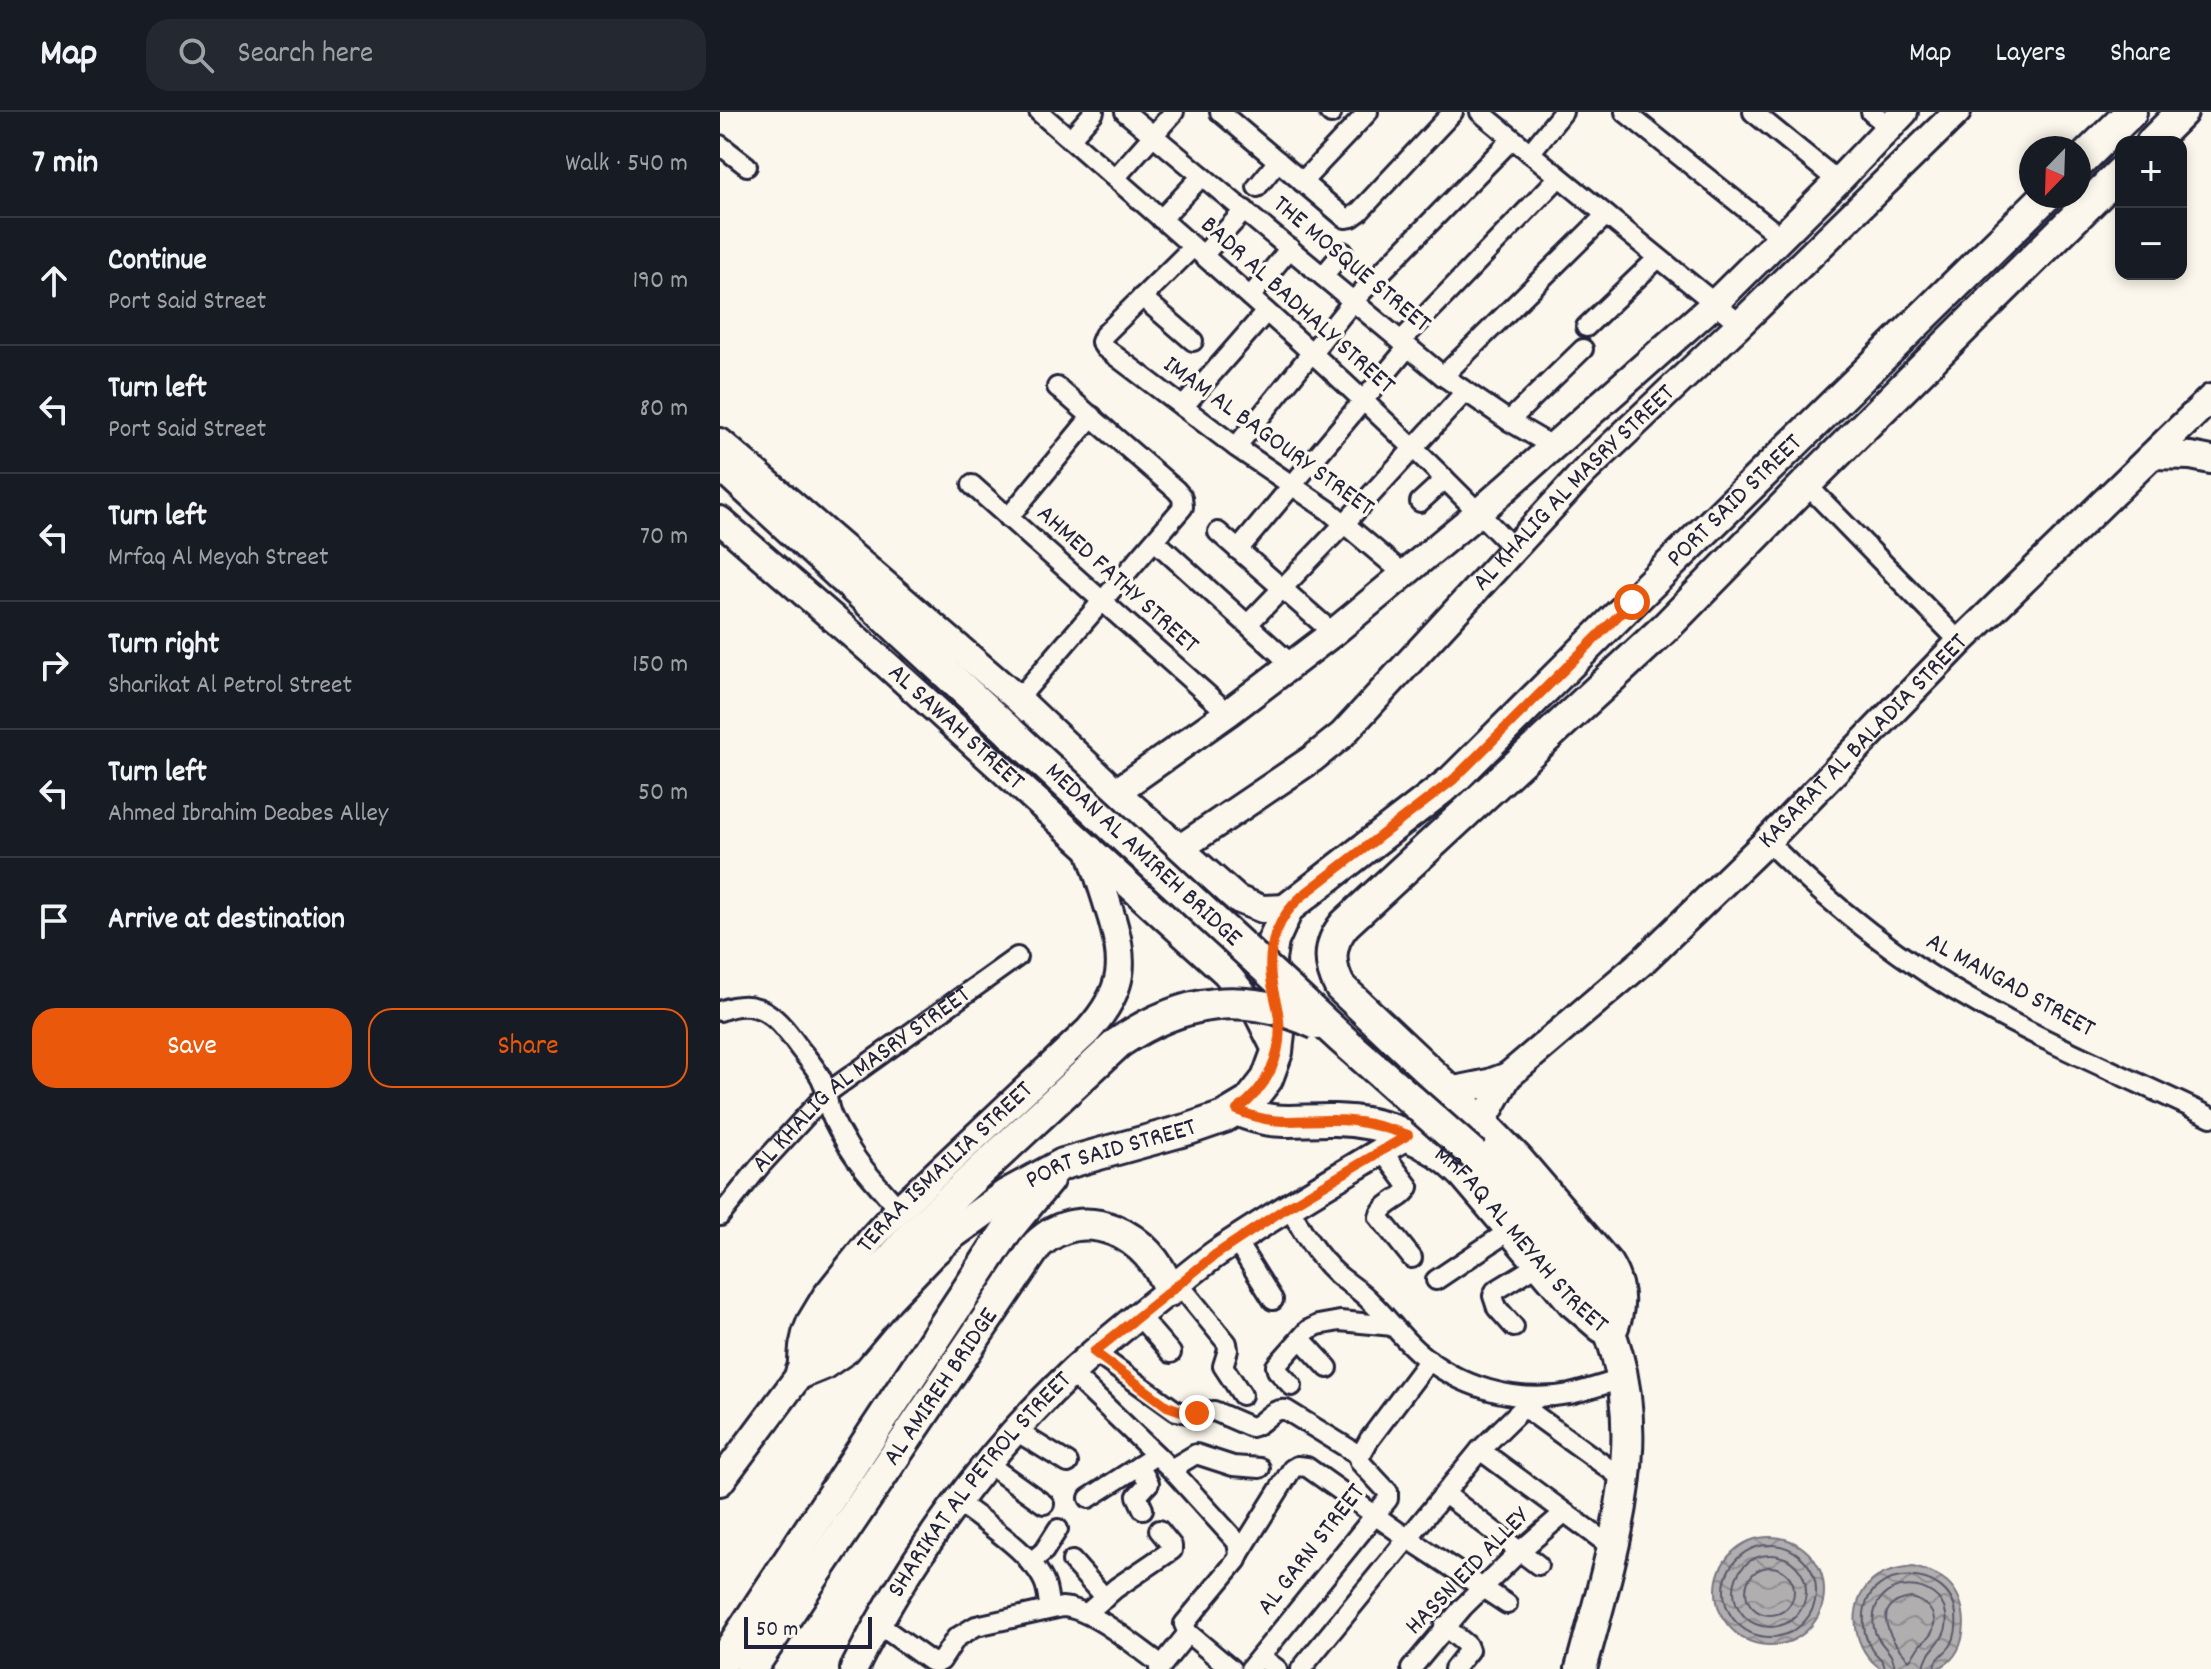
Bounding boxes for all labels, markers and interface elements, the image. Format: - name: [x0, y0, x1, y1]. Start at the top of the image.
- search box: [146, 19, 706, 91]
- text: Map: [40, 28, 98, 83]
- icon: search: [174, 33, 218, 77]
- text: Search here: [238, 34, 373, 77]
- text: Map: [1909, 35, 1952, 75]
- text: Layers: [1996, 35, 2066, 75]
- text: Share: [2110, 35, 2171, 75]
- north arrow: [2019, 136, 2091, 208]
- map controls: [2115, 136, 2187, 280]
- button: +: [2115, 136, 2187, 208]
- text: 7 min: [32, 140, 98, 189]
- text: Walk · 540 m: [565, 146, 688, 183]
- street label: THE MOSQUE STREET: [1264, 187, 1439, 343]
- street label: BADR AL BADHALY STREET: [1191, 208, 1403, 404]
- button: −: [2115, 208, 2187, 280]
- text: Continue: [108, 241, 207, 284]
- icon: ahead: [32, 259, 76, 303]
- text: 190 m: [632, 263, 688, 300]
- text: Port Said Street: [108, 284, 266, 321]
- street label: IMAM AL BAGOURY STREET: [1155, 348, 1382, 527]
- text: Turn left: [108, 369, 207, 412]
- street label: AL KHALIG AL MASRY STREET: [1464, 376, 1684, 600]
- icon: left: [32, 387, 76, 431]
- text: 80 m: [640, 391, 688, 428]
- text: Port Said Street: [108, 412, 266, 449]
- street label: PORT SAID STREET: [1659, 425, 1812, 576]
- text: Turn left: [108, 497, 207, 540]
- street label: AHMED FATHY STREET: [1028, 497, 1207, 664]
- icon: left: [32, 515, 76, 559]
- text: 70 m: [640, 519, 688, 556]
- text: Mrfaq Al Meyah Street: [108, 540, 329, 577]
- route start: [1614, 584, 1650, 620]
- text: Turn right: [108, 625, 219, 668]
- street label: KASARAT AL BALADIA STREET: [1750, 625, 1977, 858]
- icon: right: [32, 643, 76, 687]
- text: 150 m: [632, 647, 688, 684]
- street label: AL SAWAH STREET: [879, 655, 1033, 800]
- text: Sharikat Al Petrol Street: [108, 668, 352, 705]
- text: Turn left: [108, 753, 207, 796]
- street label: MEDAN AL AMIREH BRIDGE: [1036, 754, 1250, 956]
- icon: left: [32, 771, 76, 815]
- text: 50 m: [638, 775, 688, 812]
- text: Ahmed Ibrahim Deabes Alley: [108, 796, 388, 833]
- icon: arrive: [32, 899, 76, 943]
- text: Arrive at destination: [108, 900, 345, 943]
- street label: AL MANGAD STREET: [1919, 924, 2102, 1048]
- street label: AL KHALIG AL MASRY STREET: [743, 977, 979, 1182]
- button: Save: [32, 1008, 352, 1088]
- button: Share: [368, 1008, 688, 1088]
- street label: TERAA ISMAILIA STREET: [848, 1072, 1042, 1262]
- street label: PORT SAID STREET: [1019, 1109, 1202, 1199]
- street label: MRFAQ AL MEYAH STREET: [1426, 1136, 1617, 1343]
- street label: AL AMIREH BRIDGE: [874, 1301, 1008, 1474]
- street label: SHARIKAT AL PETROL STREET: [879, 1363, 1081, 1605]
- route end: [1179, 1395, 1215, 1431]
- street label: AL GARN STREET: [1249, 1476, 1376, 1624]
- street label: HASSN EID ALLEY: [1397, 1499, 1540, 1644]
- scale bar: [744, 1613, 872, 1649]
- text: 50 m: [756, 1615, 798, 1646]

